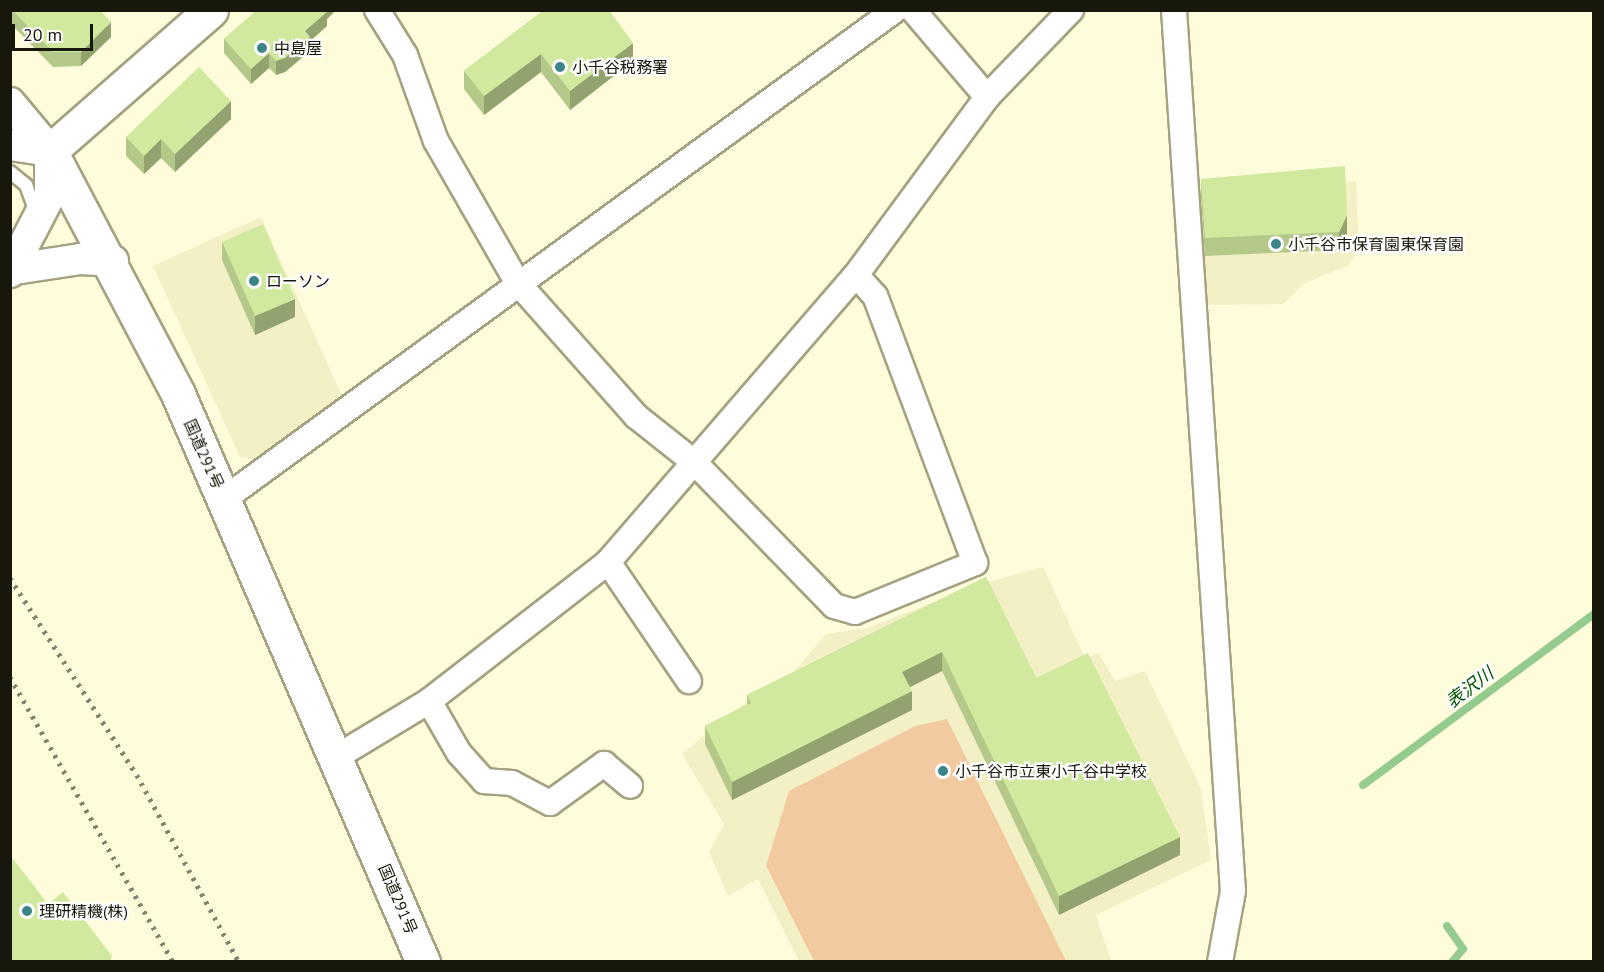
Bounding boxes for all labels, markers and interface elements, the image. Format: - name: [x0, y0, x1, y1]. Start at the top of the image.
- scale bar: [15, 12, 96, 50]
- text: 20 m: [23, 23, 62, 46]
- place label: 中島屋: [274, 38, 322, 58]
- marker: 中島屋: [255, 41, 269, 55]
- place label: 小千谷税務署: [572, 57, 668, 77]
- marker: 小千谷税務署: [553, 60, 567, 74]
- place label: 小千谷市保育園東保育園: [1288, 234, 1464, 254]
- marker: 小千谷市保育園東保育園: [1269, 237, 1283, 251]
- place label: ローソン: [266, 271, 330, 291]
- marker: ローソン: [247, 274, 261, 288]
- street label: 国道291号: [180, 416, 228, 492]
- water label: 表沢川: [1442, 663, 1498, 713]
- place label: 小千谷市立東小千谷中学校: [955, 761, 1147, 781]
- marker: 小千谷市立東小千谷中学校: [936, 764, 950, 778]
- street label: 国道291号: [375, 861, 421, 937]
- place label: 理研精機(株): [39, 901, 128, 921]
- marker: 理研精機(株): [20, 904, 34, 918]

